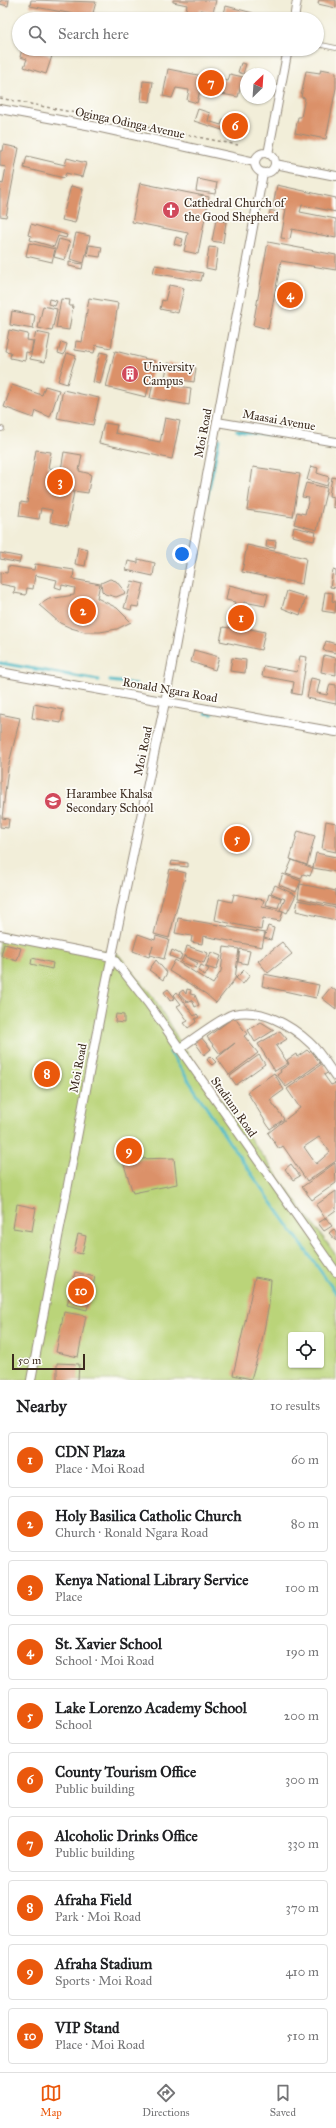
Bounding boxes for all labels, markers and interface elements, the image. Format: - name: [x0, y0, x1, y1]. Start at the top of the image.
- search box: [12, 12, 324, 56]
- icon: search: [26, 23, 48, 45]
- text: Search here: [58, 25, 129, 43]
- pin: 7: [198, 68, 224, 98]
- north arrow: [240, 68, 276, 104]
- street label: Oginga Odinga Avenue: [74, 105, 186, 142]
- pin: 6: [222, 111, 248, 141]
- place label: Cathedral Church of the Good Shepherd: [184, 196, 287, 224]
- church icon: Cathedral Church of the Good Shepherd: [161, 200, 181, 220]
- pin: 4: [277, 280, 303, 310]
- place label: University Campus: [143, 360, 195, 388]
- building icon: University Campus: [120, 364, 140, 384]
- street label: Moi Road: [191, 407, 215, 459]
- street label: Maasai Avenue: [241, 407, 317, 433]
- pin: 3: [47, 467, 73, 497]
- your location: [172, 544, 192, 564]
- pin: 2: [70, 596, 96, 626]
- pin: 1: [228, 603, 254, 633]
- street label: Ronald Ngara Road: [121, 675, 219, 706]
- street label: Moi Road: [131, 725, 155, 777]
- place label: Harambee Khalsa Secondary School: [66, 787, 154, 815]
- school or university icon: Harambee Khalsa Secondary School: [43, 791, 63, 811]
- pin: 5: [224, 824, 250, 854]
- street label: Moi Road: [66, 1042, 90, 1094]
- pin: 8: [34, 1059, 60, 1089]
- street label: Stadium Road: [208, 1074, 260, 1140]
- pin: 9: [116, 1136, 142, 1166]
- pin: 10: [68, 1276, 94, 1306]
- map controls: [288, 1332, 324, 1368]
- button: locate: [288, 1332, 324, 1368]
- scale bar: [12, 1352, 85, 1371]
- text: 50 m: [18, 1354, 41, 1367]
- text: Nearby: [16, 1396, 67, 1417]
- text: 10 results: [270, 1398, 320, 1414]
- text: CDN Plaza: [55, 1443, 125, 1461]
- text: 1: [27, 1452, 33, 1468]
- text: 60 m: [291, 1452, 319, 1468]
- text: Place · Moi Road: [55, 1461, 145, 1477]
- text: Holy Basilica Catholic Church: [55, 1507, 241, 1525]
- text: 2: [27, 1516, 33, 1532]
- text: 80 m: [291, 1516, 319, 1532]
- text: Church · Ronald Ngara Road: [55, 1525, 208, 1541]
- text: Kenya National Library Service: [55, 1571, 248, 1589]
- text: 3: [27, 1580, 33, 1596]
- text: 100 m: [285, 1580, 319, 1596]
- text: Place: [55, 1589, 82, 1605]
- text: St. Xavier School: [55, 1635, 162, 1653]
- text: 4: [26, 1644, 34, 1660]
- text: 190 m: [286, 1644, 319, 1660]
- text: School · Moi Road: [55, 1653, 154, 1669]
- text: Lake Lorenzo Academy School: [55, 1699, 247, 1717]
- text: 5: [27, 1708, 33, 1724]
- text: 200 m: [284, 1708, 319, 1724]
- text: School: [55, 1717, 92, 1733]
- text: County Tourism Office: [55, 1763, 196, 1781]
- text: 6: [27, 1772, 33, 1788]
- text: 300 m: [285, 1772, 319, 1788]
- text: Public building: [55, 1781, 134, 1797]
- text: Alcoholic Drinks Office: [55, 1827, 198, 1845]
- text: 7: [27, 1836, 33, 1852]
- text: 330 m: [287, 1836, 319, 1852]
- text: Public building: [55, 1845, 134, 1861]
- text: Afraha Field: [55, 1891, 132, 1909]
- text: 8: [27, 1900, 33, 1916]
- text: 370 m: [286, 1900, 319, 1916]
- text: Park · Moi Road: [55, 1909, 141, 1925]
- text: Afraha Stadium: [55, 1955, 152, 1973]
- text: 9: [27, 1964, 33, 1980]
- text: 410 m: [285, 1964, 319, 1980]
- text: Sports · Moi Road: [55, 1973, 152, 1989]
- text: VIP Stand: [55, 2019, 120, 2037]
- text: 10: [24, 2028, 36, 2044]
- text: 510 m: [287, 2028, 319, 2044]
- text: Place · Moi Road: [55, 2037, 145, 2053]
- tab: Map: [40, 2082, 62, 2119]
- tab: Directions: [142, 2082, 190, 2119]
- tab: Saved: [270, 2082, 296, 2119]

